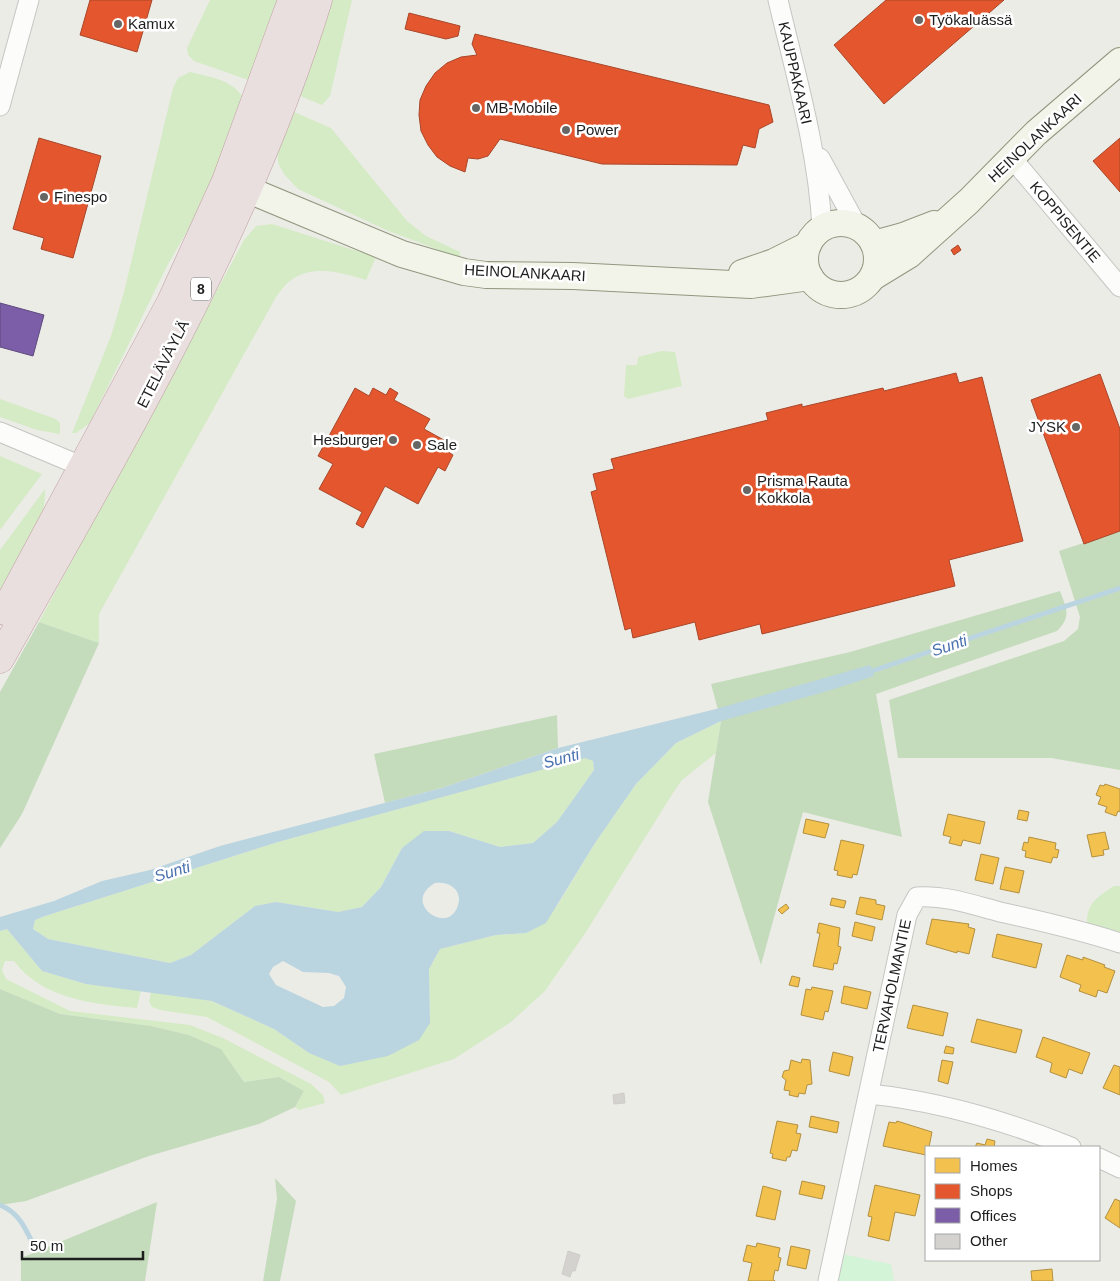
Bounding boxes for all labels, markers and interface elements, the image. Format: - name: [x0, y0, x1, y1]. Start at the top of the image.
- place label: Työkaluässä: [929, 11, 1013, 28]
- marker: Työkaluässä: [913, 14, 925, 26]
- place label: Kamux: [128, 15, 175, 32]
- marker: Kamux: [112, 18, 124, 30]
- street label: KAUPPAKAARI: [775, 20, 816, 126]
- street label: HEINOLANKAARI: [984, 90, 1085, 185]
- place label: MB-Mobile: [486, 99, 558, 116]
- marker: MB-Mobile: [470, 102, 482, 114]
- place label: Power: [576, 121, 619, 138]
- marker: Power: [560, 124, 572, 136]
- street label: KOPPISENTIE: [1027, 178, 1104, 265]
- place label: Finespo: [54, 188, 107, 205]
- marker: Finespo: [38, 191, 50, 203]
- street label: HEINOLANKAARI: [464, 261, 586, 284]
- road number: 8: [191, 278, 211, 300]
- street label: ETELÄVÄYLÄ: [133, 317, 192, 410]
- place label: JYSK: [1028, 418, 1066, 435]
- marker: JYSK: [1070, 421, 1082, 433]
- place label: Hesburger: [313, 431, 383, 448]
- marker: Hesburger: [387, 434, 399, 446]
- place label: Sale: [427, 436, 457, 453]
- marker: Sale: [411, 439, 423, 451]
- place label: Prisma Rauta Kokkola: [757, 472, 849, 506]
- marker: Prisma Rauta Kokkola: [741, 484, 753, 496]
- water label: Sunti: [929, 631, 970, 659]
- water label: Sunti: [541, 745, 581, 771]
- water label: Sunti: [152, 858, 192, 885]
- street label: TERVAHOLMANTIE: [869, 918, 914, 1054]
- legend: [925, 1146, 1100, 1261]
- text: Homes: [970, 1157, 1018, 1174]
- text: Shops: [970, 1182, 1013, 1199]
- text: Offices: [970, 1207, 1016, 1224]
- scale bar: [22, 1228, 144, 1260]
- text: Other: [970, 1232, 1008, 1249]
- text: 50 m: [30, 1237, 63, 1254]

